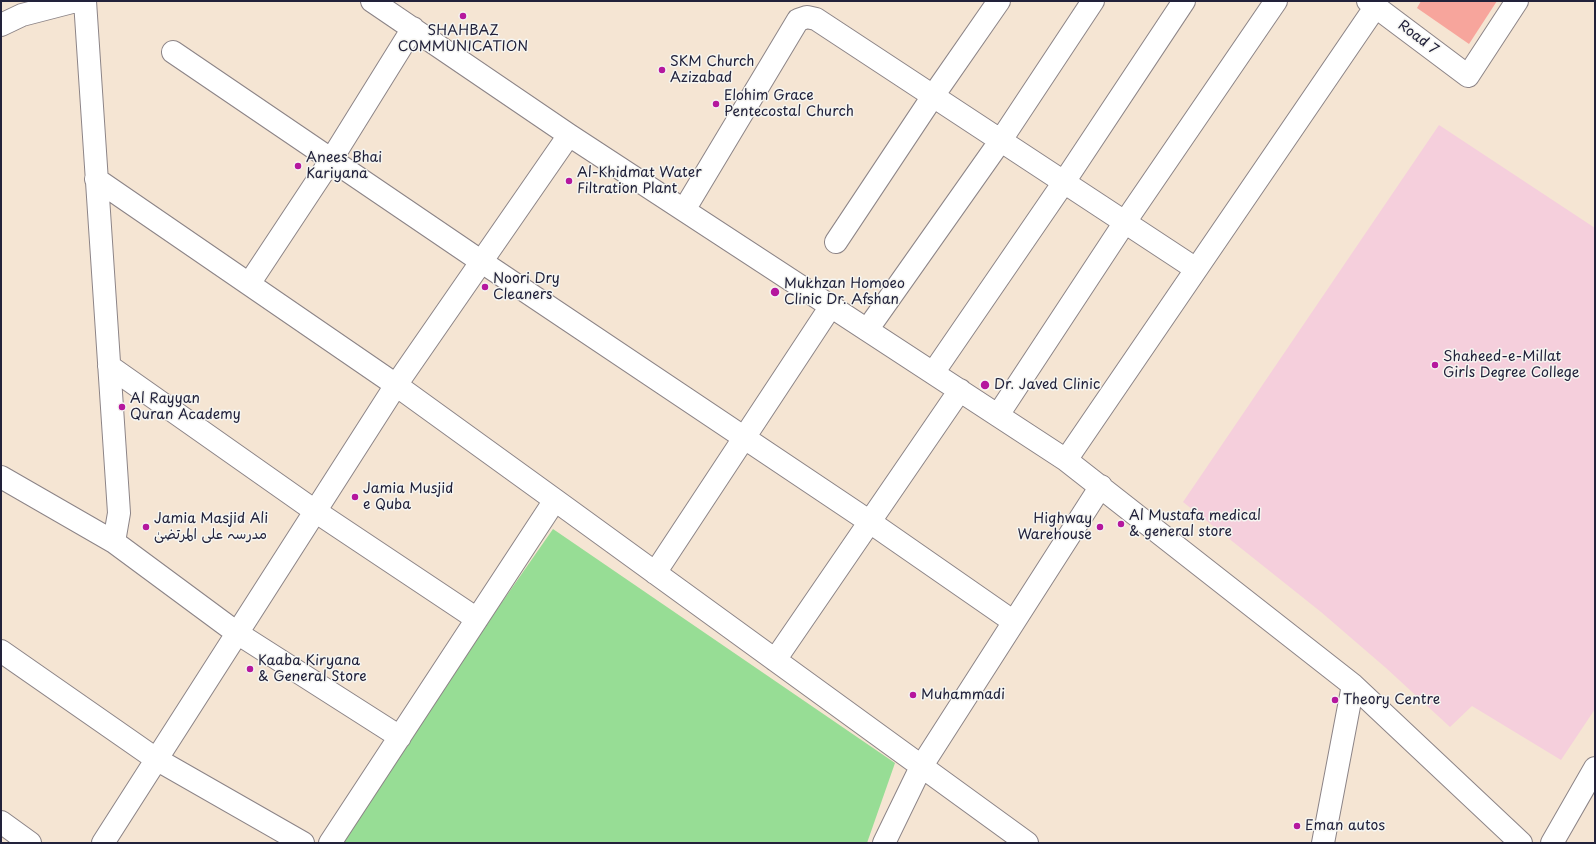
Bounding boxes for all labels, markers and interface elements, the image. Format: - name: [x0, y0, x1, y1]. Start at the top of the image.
- marker: SHAHBAZ COMMUNICATION: [458, 11, 468, 21]
- street label: Road 7: [1394, 17, 1442, 59]
- place label: SHAHBAZ COMMUNICATION: [398, 23, 528, 56]
- place label: SKM Church Azizabad: [670, 54, 754, 86]
- marker: SKM Church Azizabad: [657, 65, 667, 75]
- place label: Elohim Grace Pentecostal Church: [724, 88, 854, 120]
- marker: Elohim Grace Pentecostal Church: [711, 99, 721, 109]
- place label: Anees Bhai Kariyana: [306, 150, 382, 182]
- marker: Anees Bhai Kariyana: [293, 161, 303, 171]
- place label: Al-Khidmat Water Filtration Plant: [577, 165, 702, 198]
- marker: Al-Khidmat Water Filtration Plant: [564, 176, 574, 186]
- place label: Noori Dry Cleaners: [493, 271, 560, 304]
- place label: Mukhzan Homoeo Clinic Dr. Afshan: [784, 276, 905, 308]
- marker: Noori Dry Cleaners: [480, 282, 490, 292]
- marker: Mukhzan Homoeo Clinic Dr. Afshan: [769, 286, 781, 298]
- place label: Shaheed-e-Millat Girls Degree College: [1443, 349, 1579, 382]
- marker: Shaheed-e-Millat Girls Degree College: [1430, 360, 1440, 370]
- place label: Dr. Javed Clinic: [994, 377, 1100, 393]
- marker: Dr. Javed Clinic: [979, 379, 991, 391]
- place label: Al Rayyan Quran Academy: [130, 391, 241, 424]
- marker: Al Rayyan Quran Academy: [117, 402, 127, 412]
- place label: Jamia Musjid e Quba: [363, 481, 453, 514]
- marker: Jamia Musjid e Quba: [350, 492, 360, 502]
- place label: Al Mustafa medical & general store: [1129, 508, 1261, 540]
- place label: Jamia Masjid Ali مدرسہ علی المرتضیٰ: [154, 511, 268, 544]
- place label: Highway Warehouse: [1017, 511, 1092, 544]
- marker: Al Mustafa medical & general store: [1116, 519, 1126, 529]
- marker: Jamia Masjid Ali مدرسہ علی المرتضیٰ: [141, 522, 151, 532]
- marker: Highway Warehouse: [1095, 522, 1105, 532]
- place label: Kaaba Kiryana & General Store: [258, 653, 367, 686]
- marker: Kaaba Kiryana & General Store: [245, 664, 255, 674]
- place label: Muhammadi: [921, 687, 1005, 703]
- marker: Muhammadi: [908, 690, 918, 700]
- place label: Theory Centre: [1343, 692, 1440, 708]
- marker: Theory Centre: [1330, 695, 1340, 705]
- place label: Eman autos: [1305, 818, 1385, 834]
- marker: Eman autos: [1292, 821, 1302, 831]

